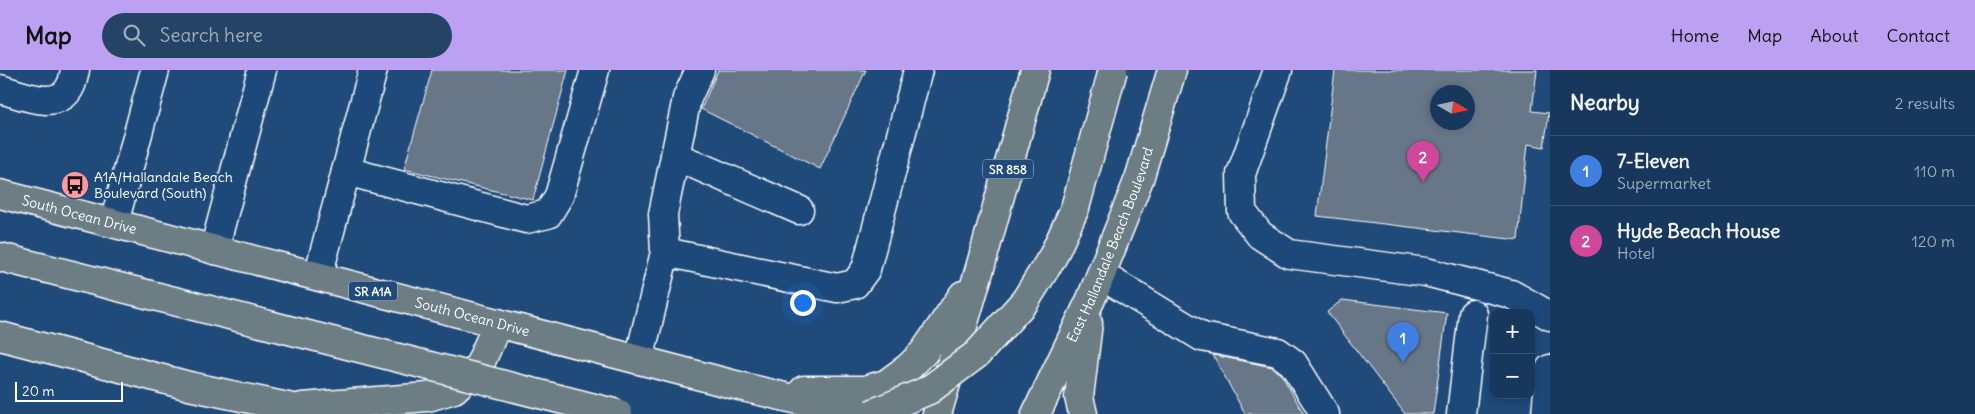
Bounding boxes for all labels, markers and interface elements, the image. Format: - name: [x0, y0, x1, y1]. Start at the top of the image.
- search box: [102, 13, 452, 58]
- text: Map: [25, 20, 72, 50]
- icon: search: [120, 21, 148, 49]
- text: Search here: [160, 23, 263, 47]
- text: Home: [1671, 24, 1719, 47]
- text: Map: [1747, 24, 1782, 47]
- text: About: [1810, 24, 1858, 47]
- text: Contact: [1886, 24, 1950, 47]
- north arrow: [1430, 85, 1475, 130]
- text: Nearby: [1570, 89, 1640, 116]
- text: 2 results: [1895, 93, 1955, 113]
- pin: 2: [1407, 141, 1439, 182]
- street label: East Hallandale Beach Boulevard: [1063, 145, 1157, 345]
- text: 7-Eleven: [1617, 149, 1690, 173]
- road number: SR 858: [983, 160, 1033, 178]
- text: 1: [1583, 161, 1589, 181]
- text: 110 m: [1914, 161, 1955, 181]
- place label: A1A/Hallandale Beach Boulevard (South): [94, 168, 233, 202]
- bus stop icon: A1A/Hallandale Beach Boulevard (South): [60, 170, 90, 200]
- text: Supermarket: [1617, 173, 1711, 193]
- street label: South Ocean Drive: [20, 191, 139, 238]
- text: Hyde Beach House: [1617, 219, 1780, 243]
- text: 2: [1582, 231, 1590, 251]
- text: 120 m: [1912, 231, 1955, 251]
- text: Hotel: [1617, 243, 1655, 263]
- road number: SR A1A: [349, 282, 397, 300]
- your location: [790, 290, 816, 316]
- street label: South Ocean Drive: [413, 293, 532, 340]
- map controls: [1490, 309, 1535, 399]
- button: +: [1490, 309, 1535, 354]
- pin: 1: [1387, 322, 1419, 363]
- button: −: [1490, 354, 1535, 399]
- scale bar: [15, 379, 122, 402]
- text: 20 m: [22, 382, 55, 400]

